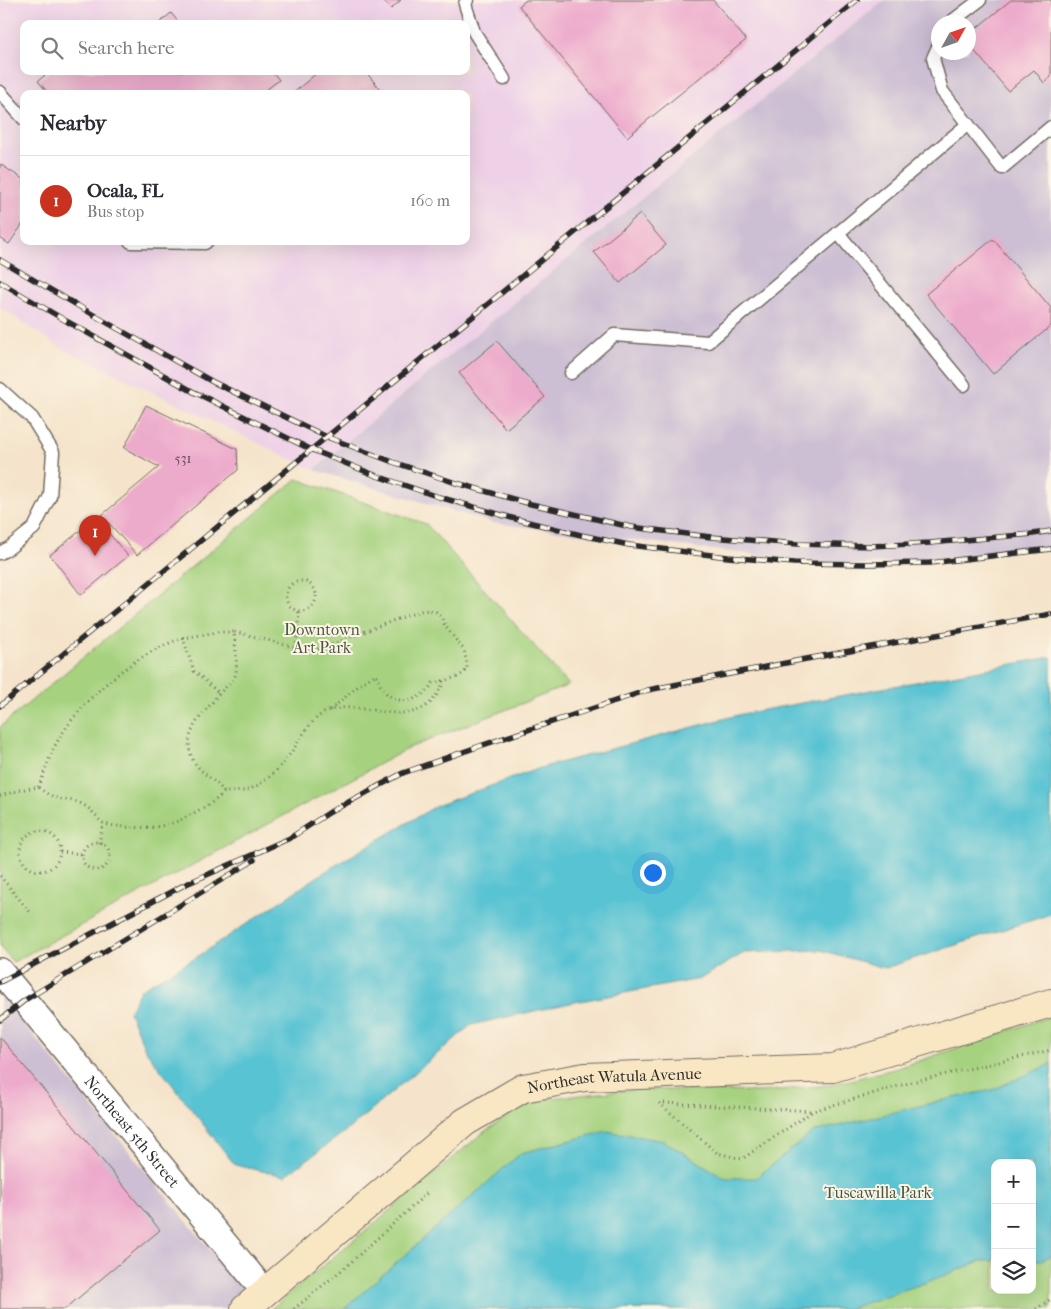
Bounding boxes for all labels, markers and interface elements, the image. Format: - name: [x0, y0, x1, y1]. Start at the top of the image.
- north arrow: [931, 15, 976, 60]
- search box: [20, 20, 470, 75]
- icon: search: [38, 34, 66, 62]
- text: Search here: [78, 37, 174, 59]
- text: Nearby: [40, 111, 106, 135]
- text: Ocala, FL: [87, 180, 163, 202]
- text: 1: [53, 191, 59, 210]
- text: 160 m: [410, 191, 450, 210]
- text: Bus stop: [87, 202, 144, 221]
- house number: 531: [175, 450, 191, 467]
- pin: 1: [79, 515, 111, 556]
- park label: Downtown Art Park: [284, 620, 361, 657]
- your location: [640, 860, 666, 886]
- street label: Northeast Watula Avenue: [526, 1064, 702, 1097]
- street label: Northeast 5th Street: [80, 1072, 184, 1192]
- map controls: [991, 1159, 1036, 1294]
- button: +: [991, 1159, 1036, 1204]
- park label: Tuscawilla Park: [824, 1183, 933, 1202]
- button: −: [991, 1204, 1036, 1249]
- button: layers: [991, 1249, 1036, 1294]

